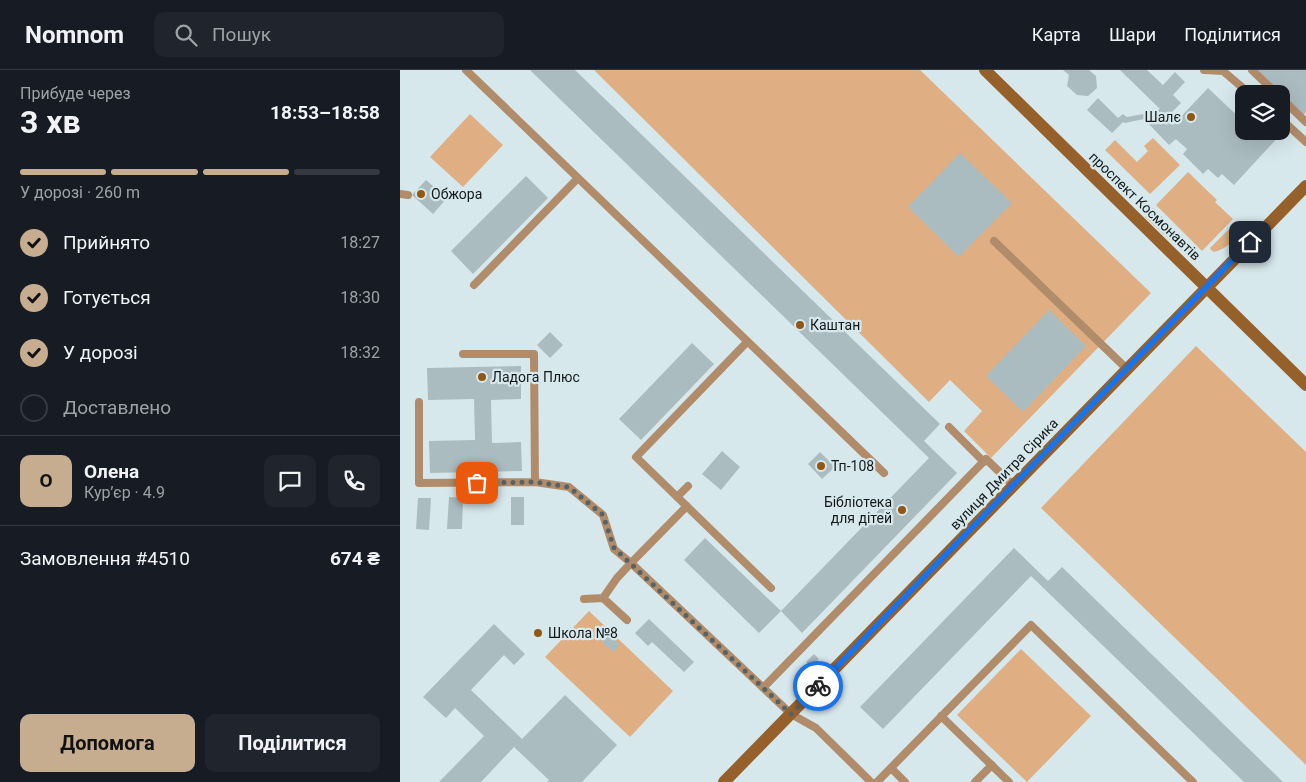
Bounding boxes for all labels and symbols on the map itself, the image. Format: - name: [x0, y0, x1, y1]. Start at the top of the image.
- place label: Шалє: [1145, 109, 1181, 125]
- marker: Шалє: [1185, 111, 1197, 123]
- street label: проспект Космонавтів: [1086, 149, 1204, 263]
- place label: Обжора: [431, 186, 482, 202]
- marker: Обжора: [415, 188, 427, 200]
- pin: [1229, 221, 1271, 263]
- place label: Каштан: [810, 317, 860, 333]
- marker: Каштан: [794, 319, 806, 331]
- place label: Ладога Плюс: [492, 369, 580, 385]
- marker: Ладога Плюс: [476, 371, 488, 383]
- street label: вулиця Дмитра Сірика: [947, 415, 1061, 533]
- place label: Тп-108: [831, 458, 874, 474]
- marker: Тп-108: [815, 460, 827, 472]
- pin: [456, 462, 498, 504]
- place label: Бібліотека для дітей: [824, 494, 892, 526]
- marker: Бібліотека для дітей: [896, 504, 908, 516]
- place label: Школа №8: [548, 625, 618, 641]
- marker: Школа №8: [532, 627, 544, 639]
- courier: [793, 661, 843, 711]

